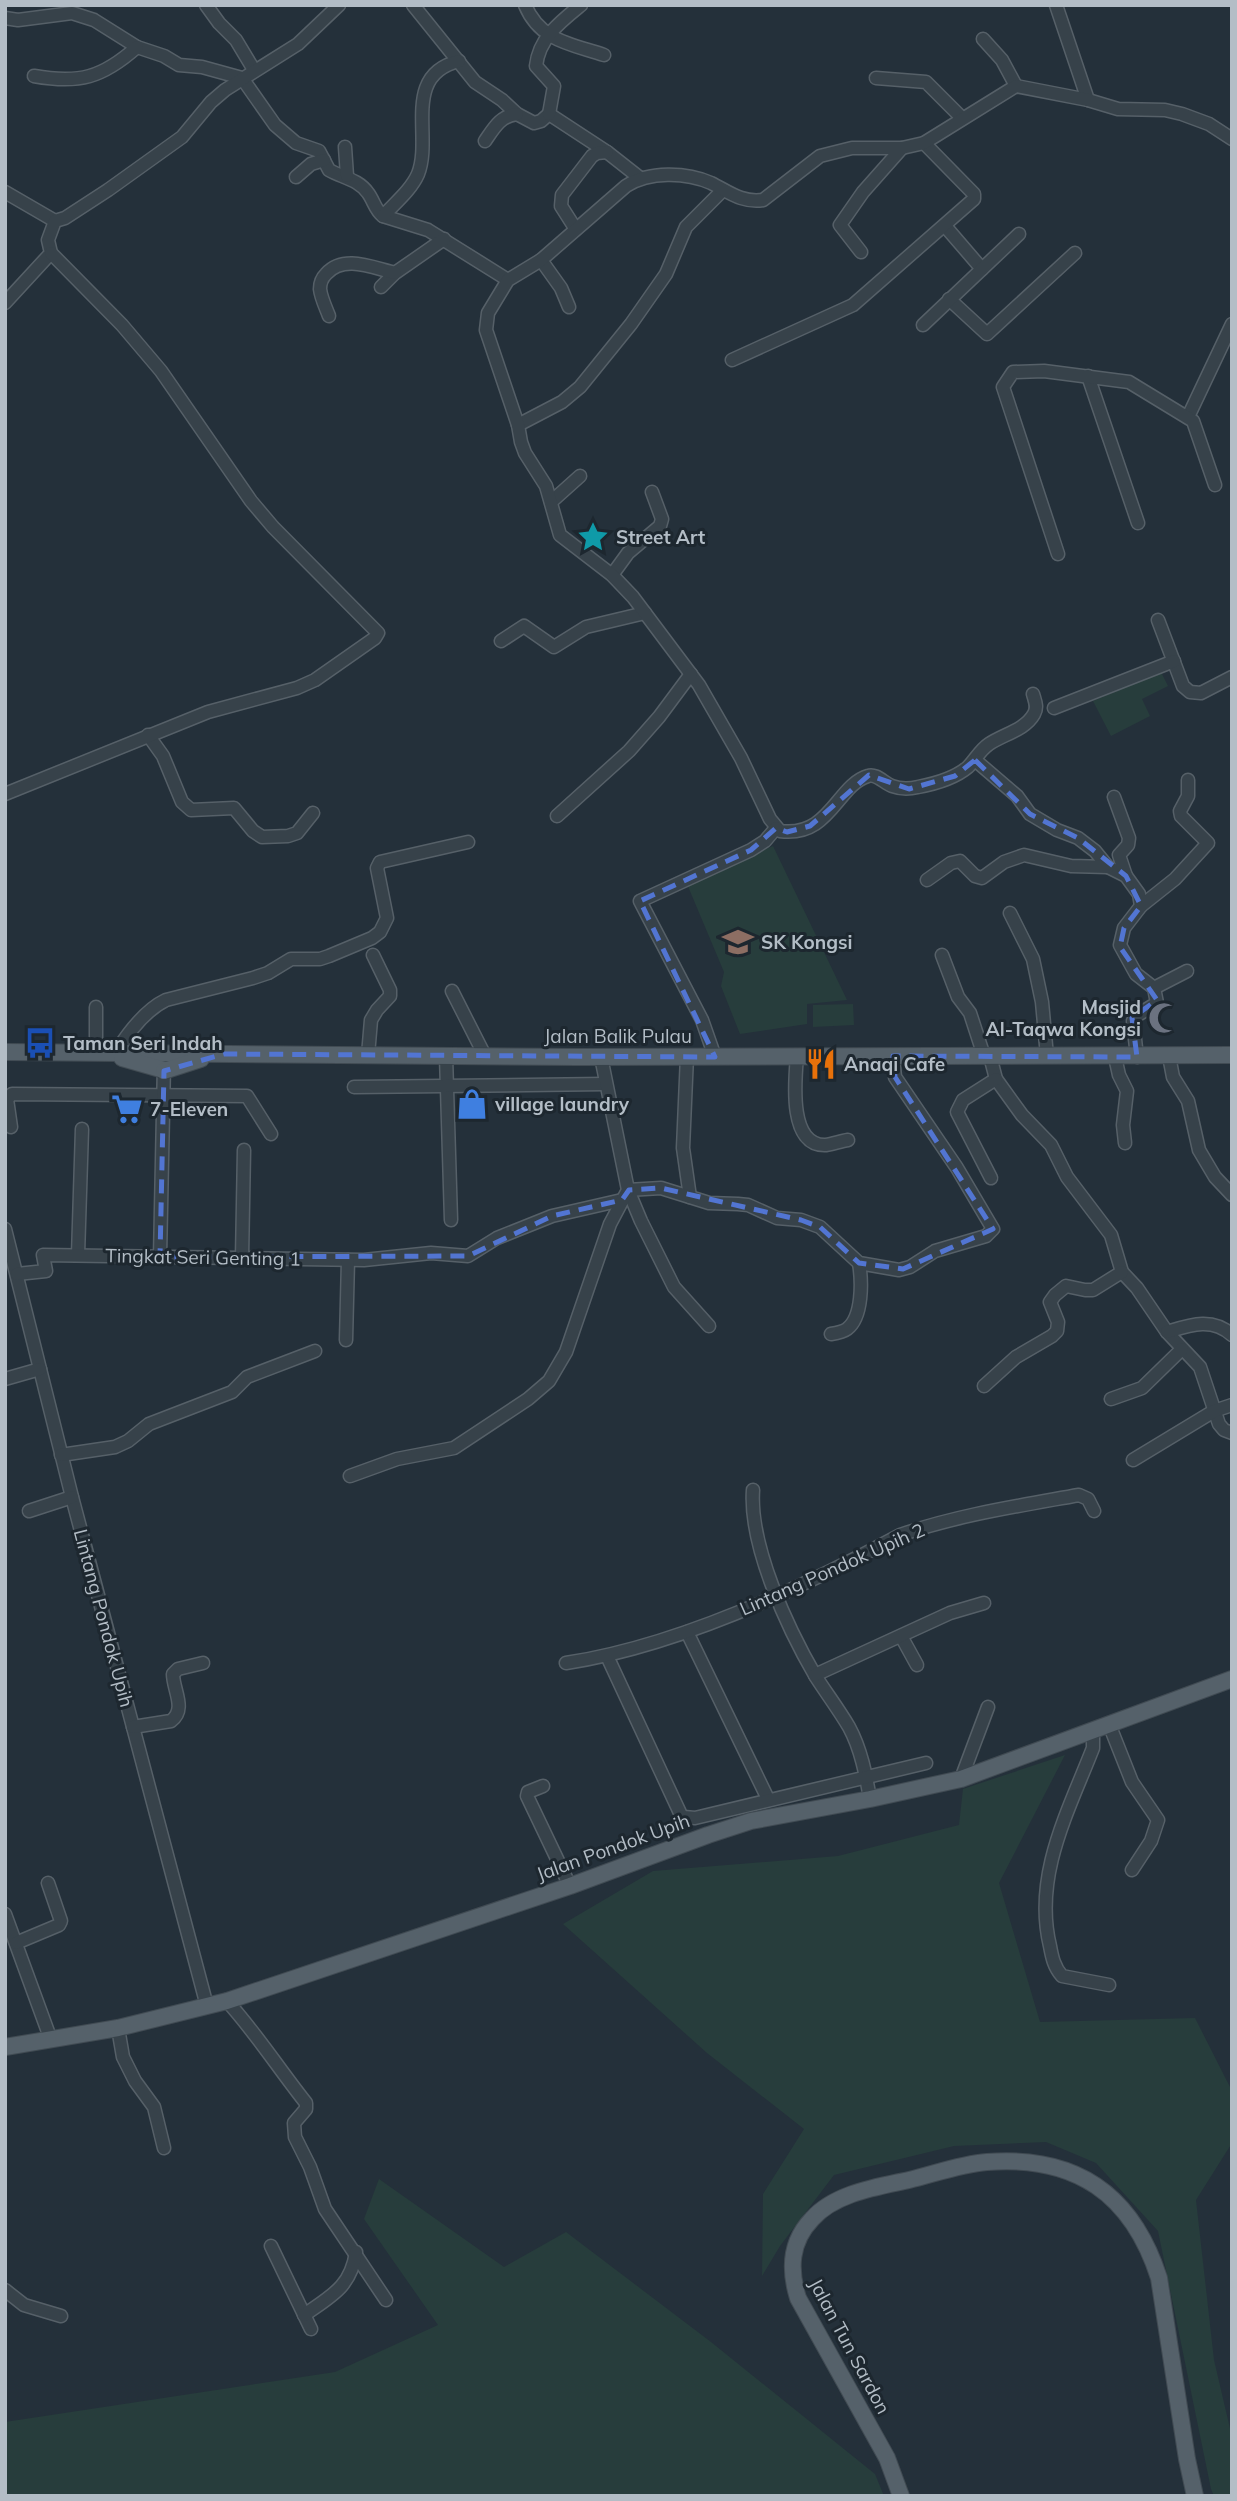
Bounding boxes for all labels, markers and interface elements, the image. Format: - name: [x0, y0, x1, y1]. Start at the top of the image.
- place icon: Street Art: [576, 520, 610, 554]
- place label: Street Art: [616, 525, 705, 549]
- school or university icon: SK Kongsi: [721, 925, 755, 959]
- place label: SK Kongsi: [761, 930, 853, 954]
- place label: Masjid Al-Taqwa Kongsi: [986, 995, 1141, 1041]
- mosque icon: Masjid Al-Taqwa Kongsi: [1147, 1001, 1181, 1035]
- street label: Jalan Balik Pulau: [544, 1024, 692, 1048]
- bus stop icon: Taman Seri Indah: [23, 1026, 57, 1060]
- place label: Taman Seri Indah: [63, 1031, 223, 1055]
- restaurant icon: Anaqi Cafe: [804, 1047, 838, 1081]
- place label: Anaqi Cafe: [844, 1052, 945, 1076]
- shop icon: village laundry: [455, 1087, 489, 1121]
- supermarket icon: 7-Eleven: [110, 1092, 144, 1126]
- place label: village laundry: [494, 1092, 630, 1116]
- place label: 7-Eleven: [150, 1097, 228, 1121]
- street label: Tingkat Seri Genting 1: [105, 1243, 301, 1271]
- street label: Lintang Pondok Upih 2: [736, 1517, 928, 1621]
- street label: Lintang Pondok Upih: [69, 1526, 139, 1710]
- street label: Jalan Pondok Upih: [533, 1808, 693, 1886]
- street label: Jalan Tun Sardon: [804, 2274, 896, 2418]

